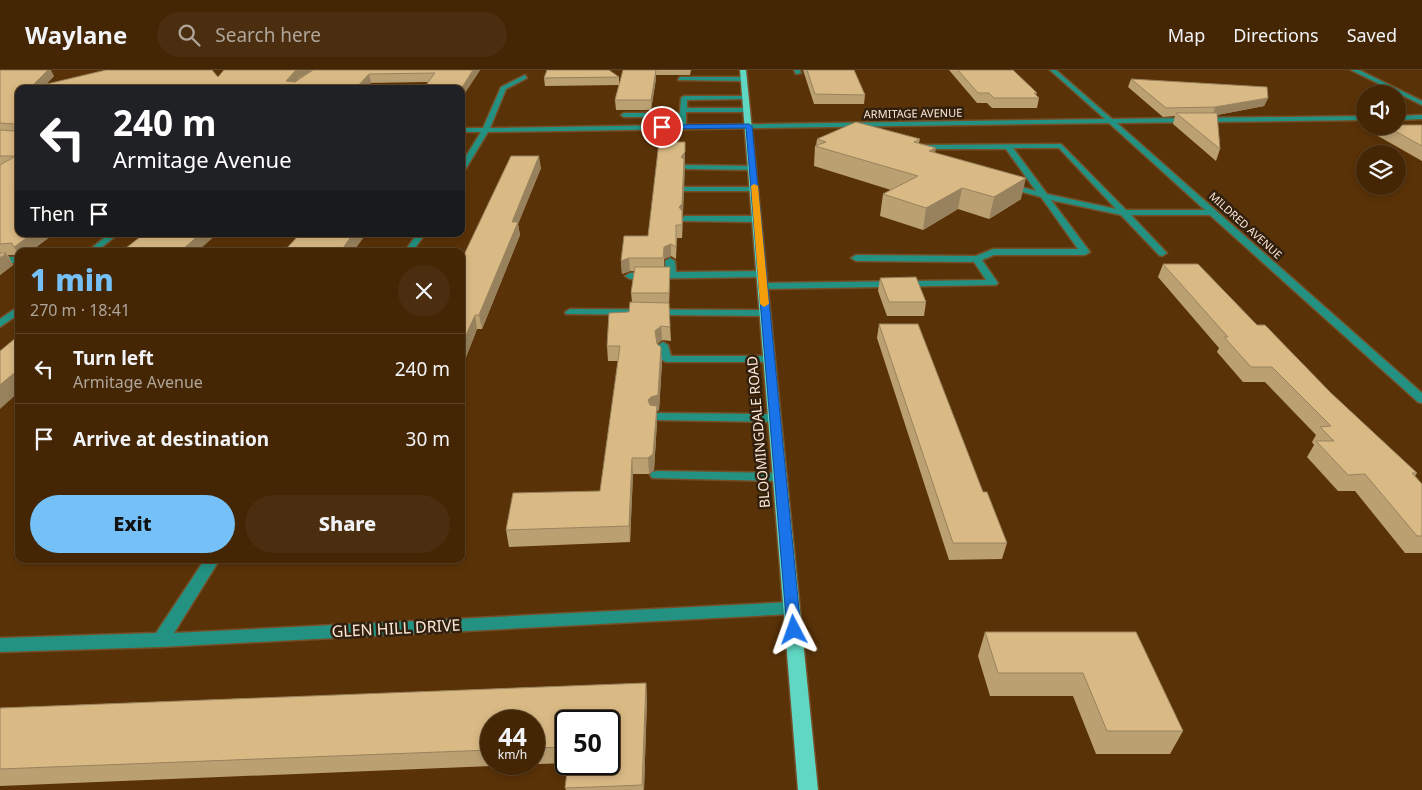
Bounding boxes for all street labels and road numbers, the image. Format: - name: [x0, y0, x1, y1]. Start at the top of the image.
- street label: ARMITAGE AVENUE: [864, 105, 962, 121]
- street label: MILDRED AVENUE: [1206, 188, 1286, 262]
- street label: BLOOMINGDALE ROAD: [742, 355, 774, 509]
- street label: GLEN HILL DRIVE: [331, 614, 461, 642]

